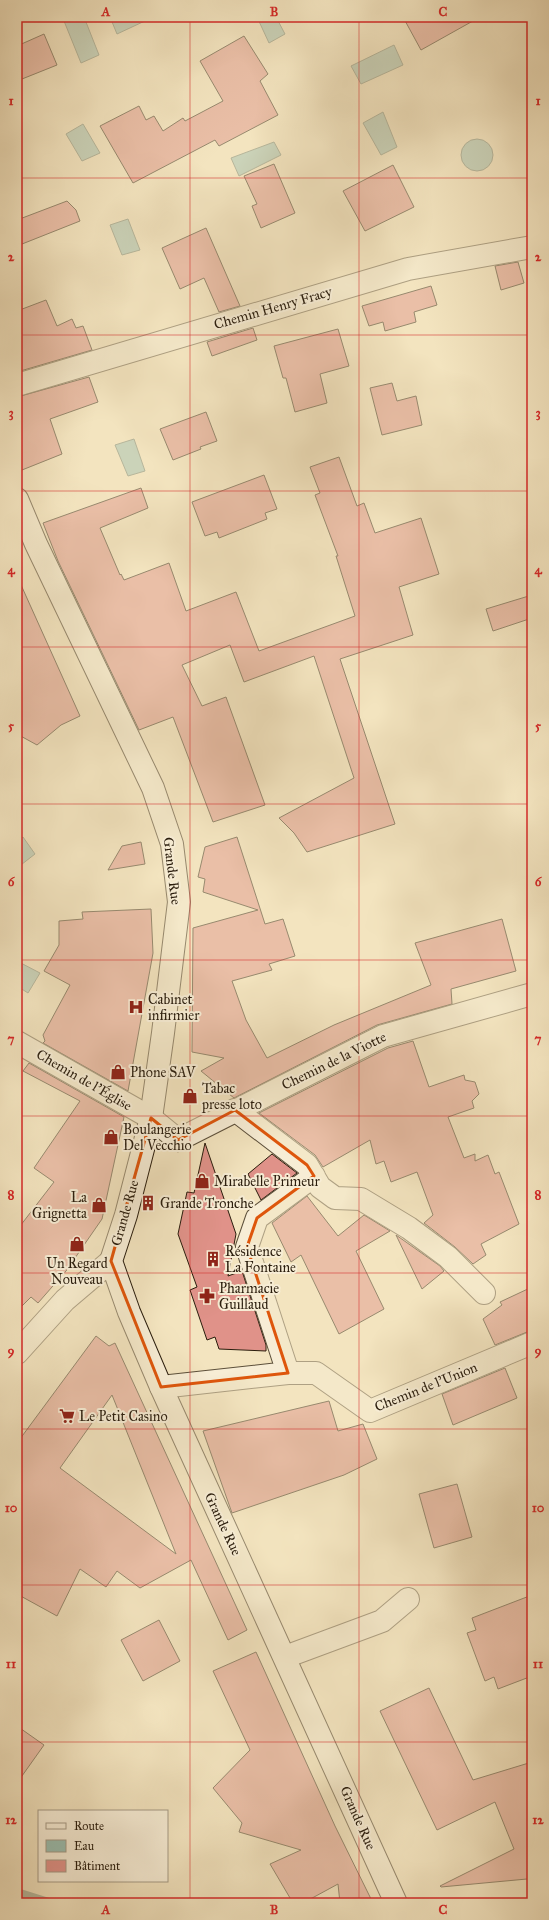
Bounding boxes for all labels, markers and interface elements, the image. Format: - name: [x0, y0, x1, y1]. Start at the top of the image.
- text: A: [101, 4, 111, 20]
- text: B: [270, 4, 279, 20]
- text: C: [439, 4, 448, 20]
- text: 1: [8, 93, 14, 109]
- text: 1: [535, 93, 541, 109]
- text: 2: [8, 249, 15, 265]
- text: 2: [535, 249, 542, 265]
- street label: Chemin Henry Fracy: [212, 283, 334, 333]
- text: 3: [8, 405, 14, 421]
- text: 3: [535, 405, 541, 421]
- text: 4: [7, 562, 15, 578]
- text: 4: [534, 562, 542, 578]
- text: 5: [8, 718, 15, 734]
- text: 5: [535, 718, 542, 734]
- street label: Grande Rue: [159, 836, 185, 906]
- text: 6: [8, 874, 16, 890]
- text: 6: [535, 874, 543, 890]
- place label: Cabinet infirmier: [148, 991, 200, 1024]
- hospital icon: Cabinet infirmier: [127, 998, 145, 1016]
- street label: Chemin de la Viotte: [279, 1028, 389, 1094]
- text: 7: [8, 1031, 15, 1047]
- text: 7: [535, 1031, 542, 1047]
- street label: Chemin de l'Église: [33, 1044, 136, 1114]
- shop icon: Phone SAV: [109, 1063, 127, 1081]
- place label: Phone SAV: [130, 1064, 197, 1081]
- place label: Tabac presse loto: [201, 1080, 262, 1113]
- shop icon: Tabac presse loto: [181, 1087, 199, 1105]
- place label: Boulangerie Del Vecchio: [123, 1121, 192, 1154]
- shop icon: Boulangerie Del Vecchio: [102, 1128, 120, 1146]
- shop icon: Mirabelle Primeur: [193, 1172, 211, 1190]
- place label: Mirabelle Primeur: [214, 1173, 320, 1190]
- street label: Grande Rue: [107, 1178, 143, 1248]
- text: 8: [8, 1187, 15, 1203]
- text: 8: [535, 1187, 542, 1203]
- place label: La Grignetta: [32, 1189, 87, 1222]
- building icon: Grande Tronche: [139, 1194, 157, 1212]
- place label: Grande Tronche: [160, 1195, 254, 1212]
- shop icon: La Grignetta: [90, 1196, 108, 1214]
- shop icon: Un Regard Nouveau: [68, 1235, 86, 1253]
- place label: Résidence La Fontaine: [225, 1243, 296, 1276]
- building icon: Résidence La Fontaine: [204, 1250, 222, 1268]
- place label: Un Regard Nouveau: [46, 1255, 108, 1288]
- place label: Pharmacie Guillaud: [219, 1280, 279, 1313]
- pharmacy icon: Pharmacie Guillaud: [198, 1287, 216, 1305]
- text: 9: [8, 1343, 15, 1359]
- text: 9: [535, 1343, 542, 1359]
- street label: Chemin de l'Union: [372, 1358, 480, 1415]
- supermarket icon: Le Petit Casino: [58, 1407, 76, 1425]
- place label: Le Petit Casino: [79, 1408, 168, 1425]
- street label: Grande Rue: [201, 1490, 245, 1558]
- text: 10: [5, 1500, 18, 1516]
- text: 10: [532, 1500, 545, 1516]
- text: 11: [6, 1656, 16, 1672]
- text: 11: [533, 1656, 543, 1672]
- street label: Grande Rue: [336, 1784, 380, 1853]
- legend: [38, 1810, 168, 1882]
- text: 12: [5, 1812, 17, 1828]
- text: 12: [532, 1812, 544, 1828]
- text: Route: [74, 1819, 104, 1833]
- text: Eau: [74, 1839, 95, 1853]
- text: Bâtiment: [74, 1859, 121, 1873]
- text: A: [101, 1902, 111, 1918]
- text: B: [270, 1902, 279, 1918]
- text: C: [439, 1902, 448, 1918]

